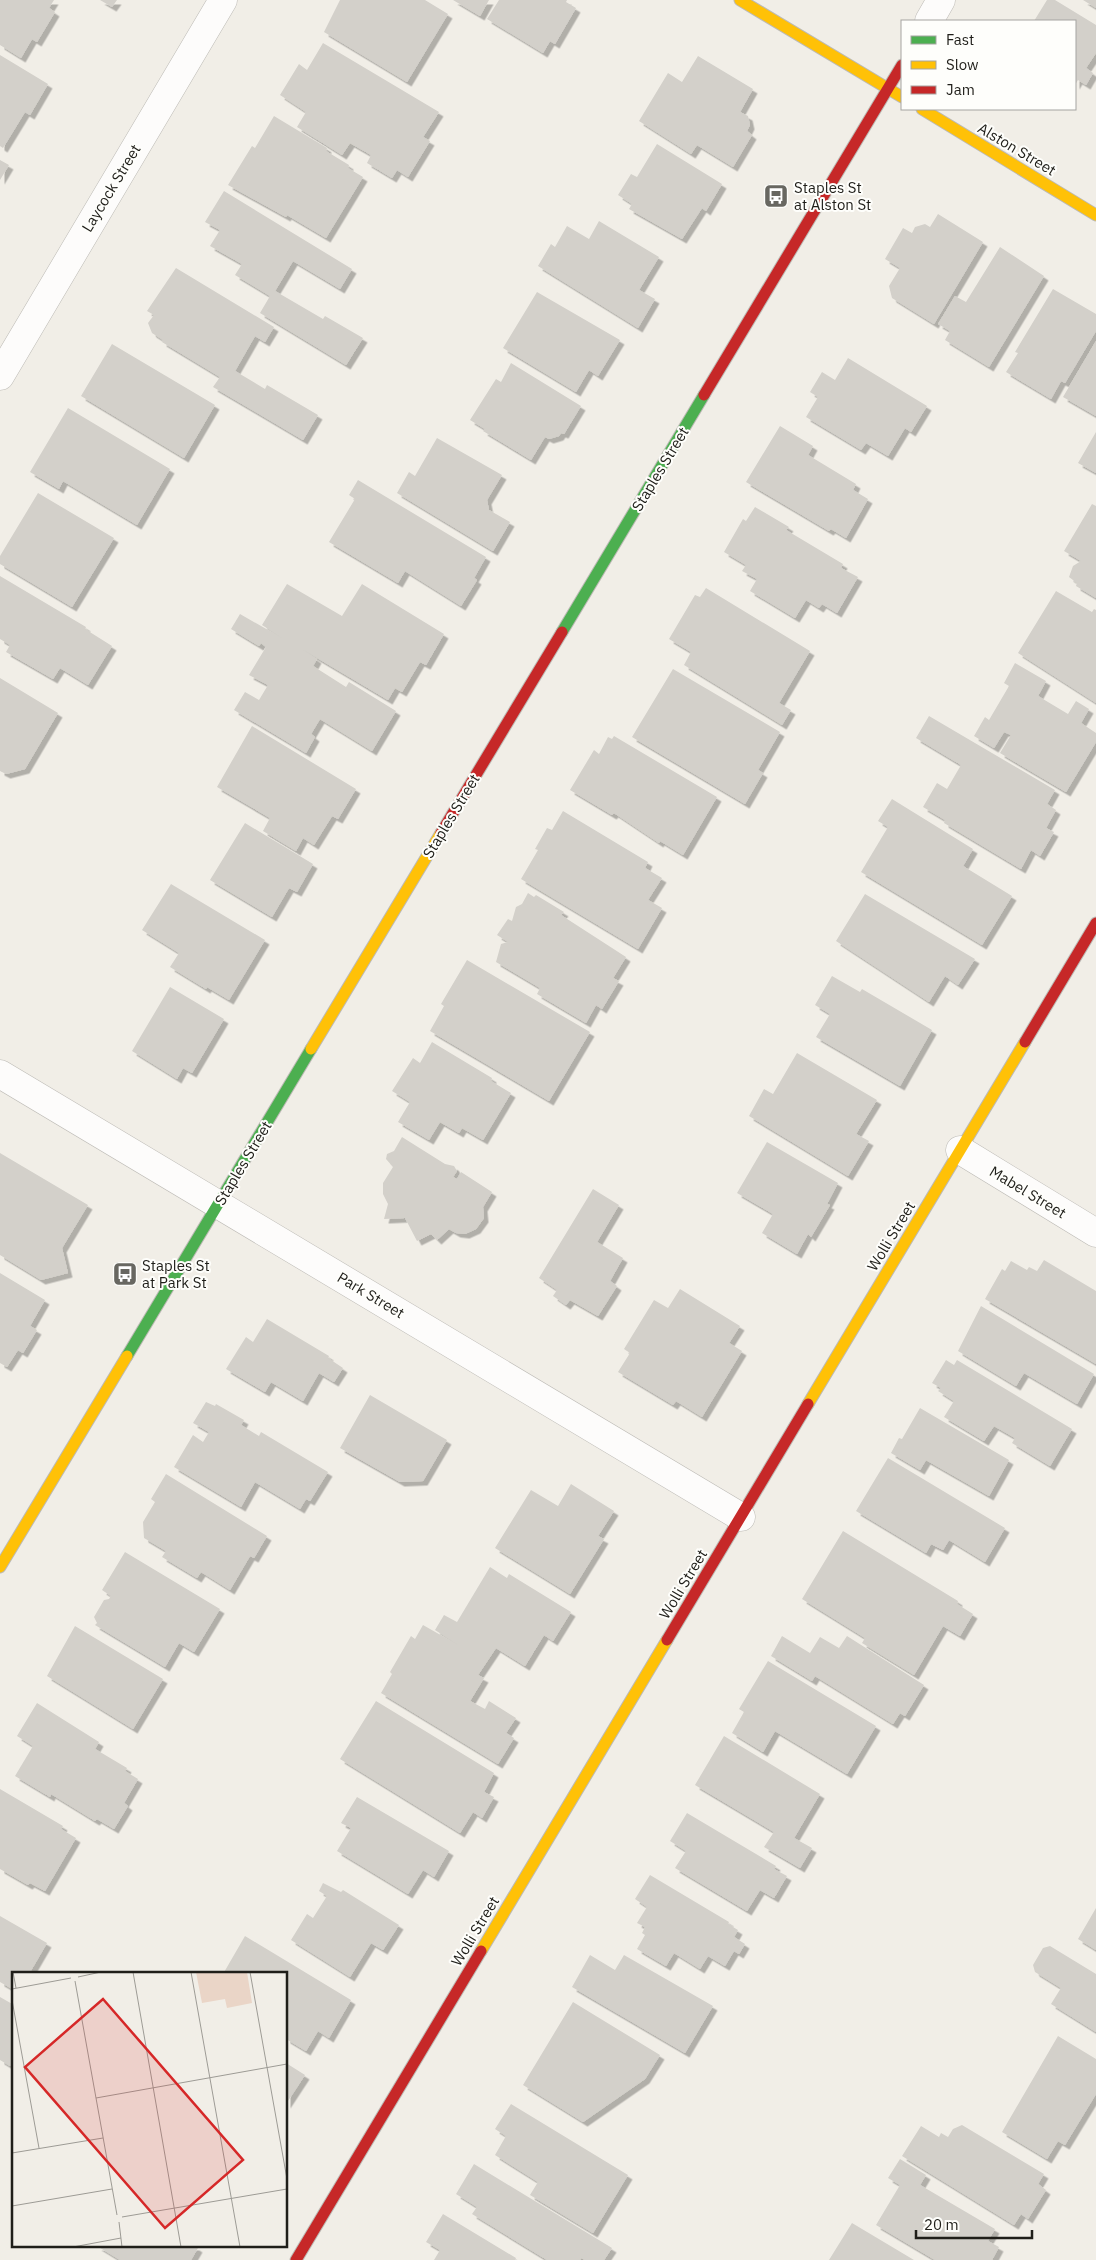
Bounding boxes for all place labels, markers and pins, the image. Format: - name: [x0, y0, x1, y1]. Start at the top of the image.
- place label: Staples St at Alston St: [794, 178, 871, 214]
- bus stop icon: Staples St at Alston St: [763, 183, 789, 209]
- place label: Staples St at Park St: [142, 1256, 210, 1292]
- bus stop icon: Staples St at Park St: [112, 1261, 138, 1287]

